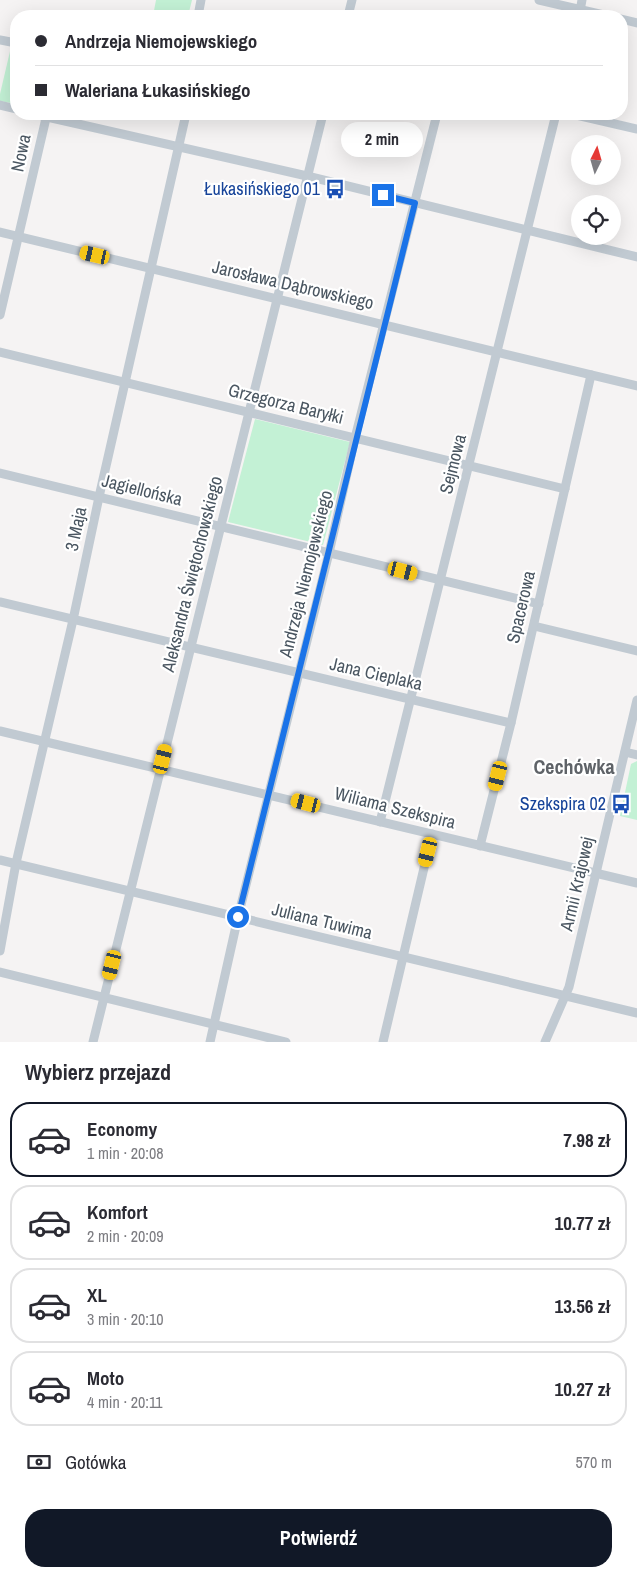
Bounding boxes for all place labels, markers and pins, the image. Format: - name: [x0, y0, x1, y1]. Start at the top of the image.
- place label: Łukasińskiego 01: [204, 176, 321, 201]
- bus stop icon: Łukasińskiego 01: [324, 178, 346, 200]
- place label: Szekspira 02: [520, 791, 606, 816]
- bus stop icon: Szekspira 02: [610, 793, 632, 815]

